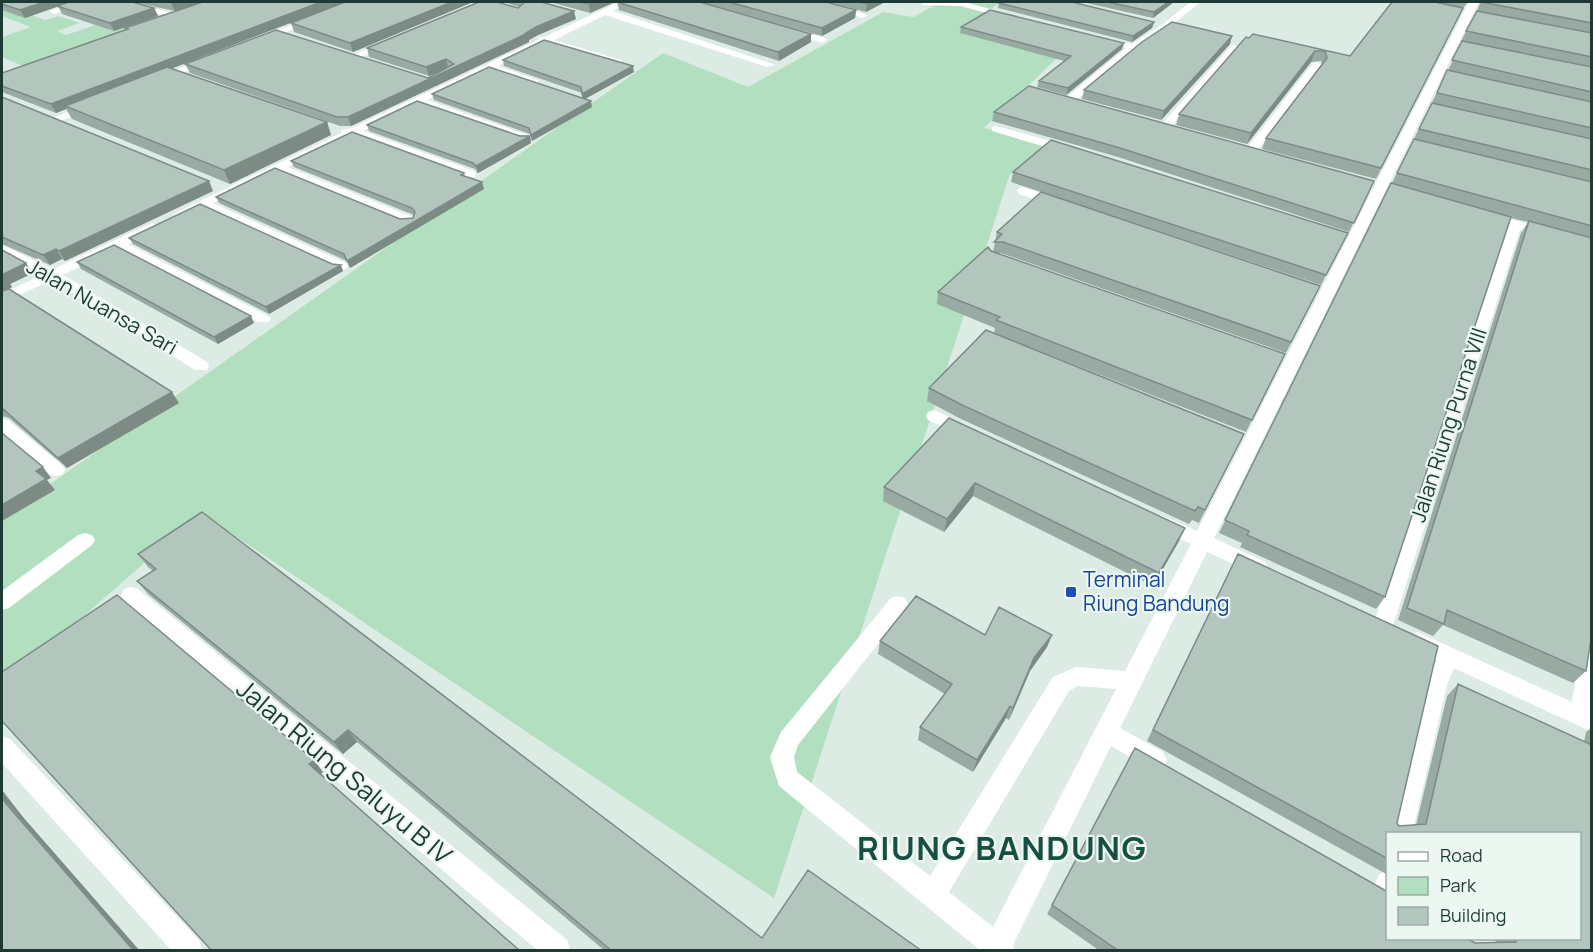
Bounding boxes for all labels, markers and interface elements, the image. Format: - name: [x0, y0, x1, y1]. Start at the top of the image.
- street label: Jalan Nuansa Sari: [22, 252, 183, 361]
- street label: Jalan Riung Purna VIII: [1403, 324, 1493, 525]
- place label: Terminal Riung Bandung: [1083, 565, 1230, 617]
- marker: Terminal Riung Bandung: [1064, 585, 1078, 599]
- street label: Jalan Riung Saluyu B IV: [229, 670, 460, 872]
- district label: RIUNG BANDUNG: [857, 825, 1147, 870]
- legend: [1386, 832, 1581, 940]
- text: Road: [1440, 843, 1483, 867]
- text: Park: [1440, 873, 1477, 897]
- text: Building: [1440, 903, 1506, 927]

